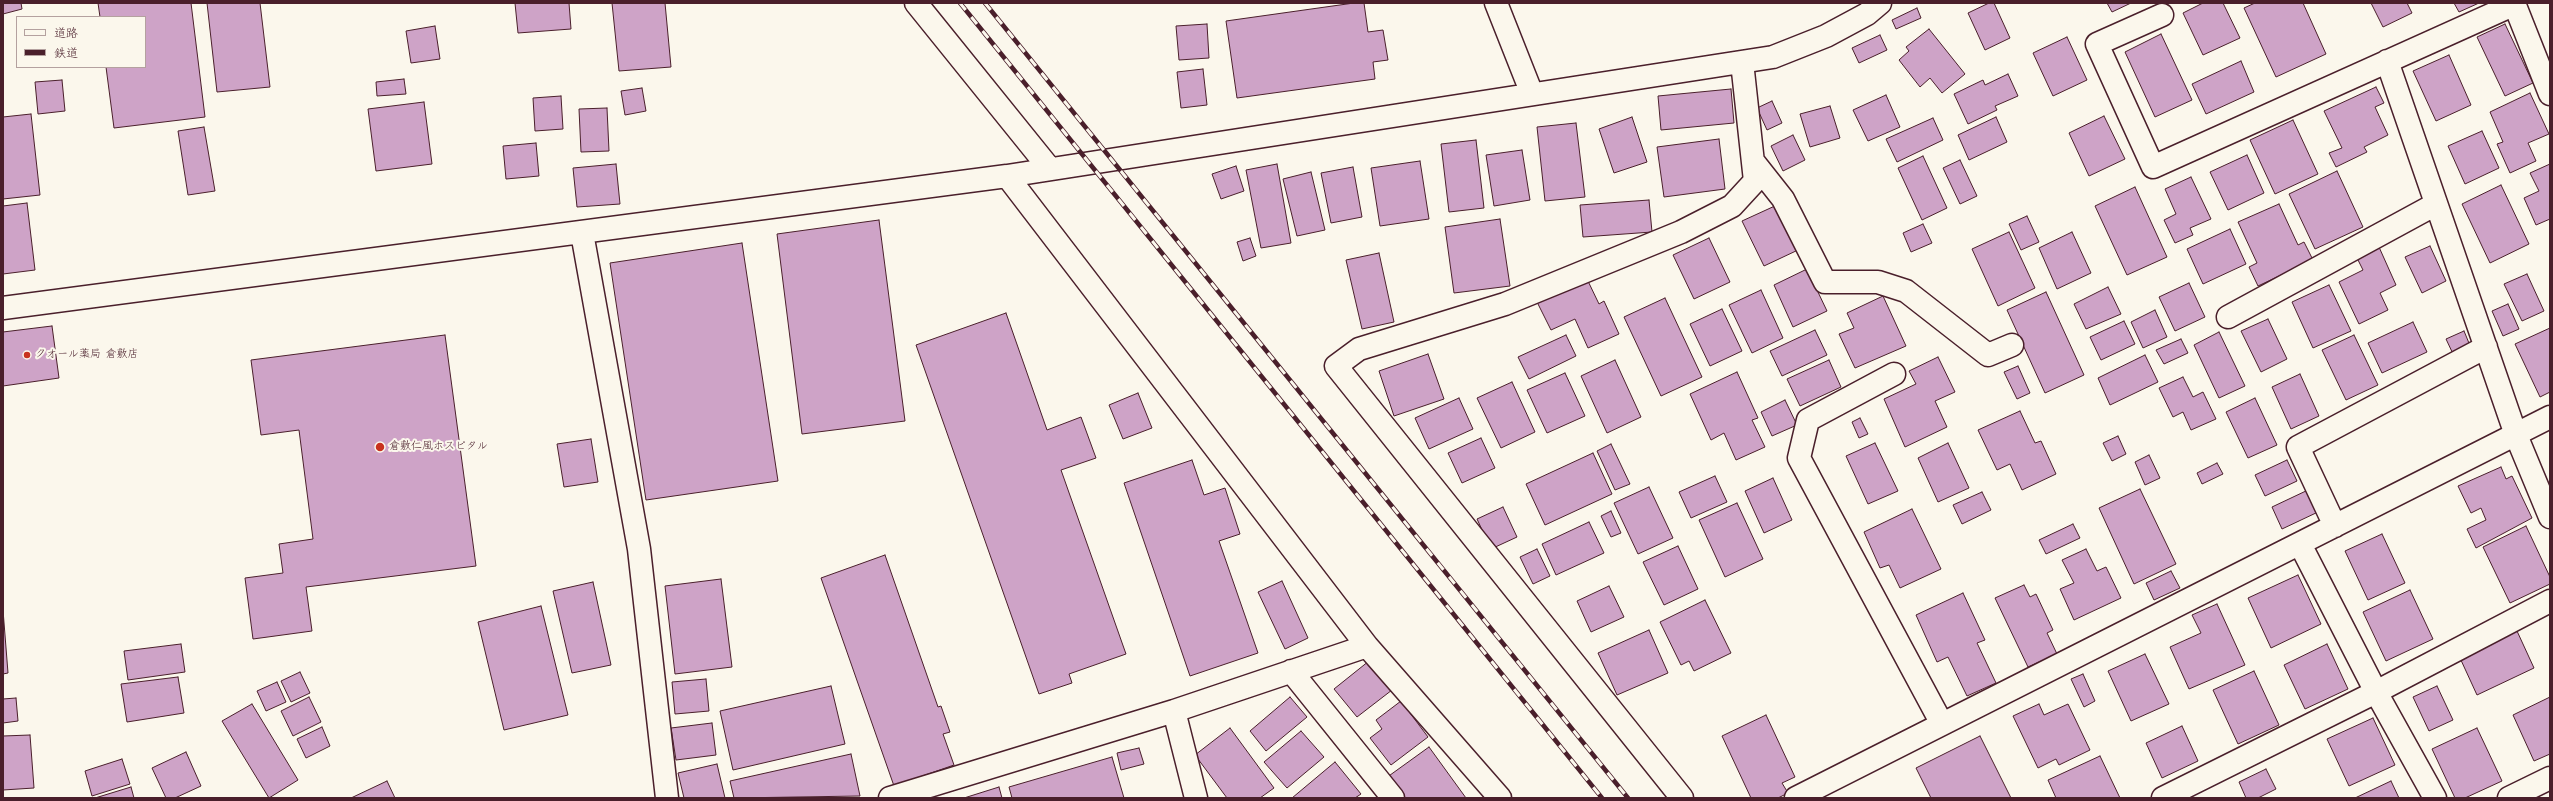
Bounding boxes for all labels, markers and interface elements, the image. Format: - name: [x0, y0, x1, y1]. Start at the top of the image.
- legend: [16, 16, 146, 68]
- text: 道路: [54, 25, 78, 42]
- text: 鉄道: [54, 45, 78, 62]
- place label: クオール薬局 倉敷店: [35, 348, 138, 362]
- marker: クオール薬局 倉敷店: [22, 350, 32, 360]
- place label: 倉敷仁風ホスピタル: [389, 440, 488, 454]
- marker: 倉敷仁風ホスピタル: [374, 441, 386, 453]

